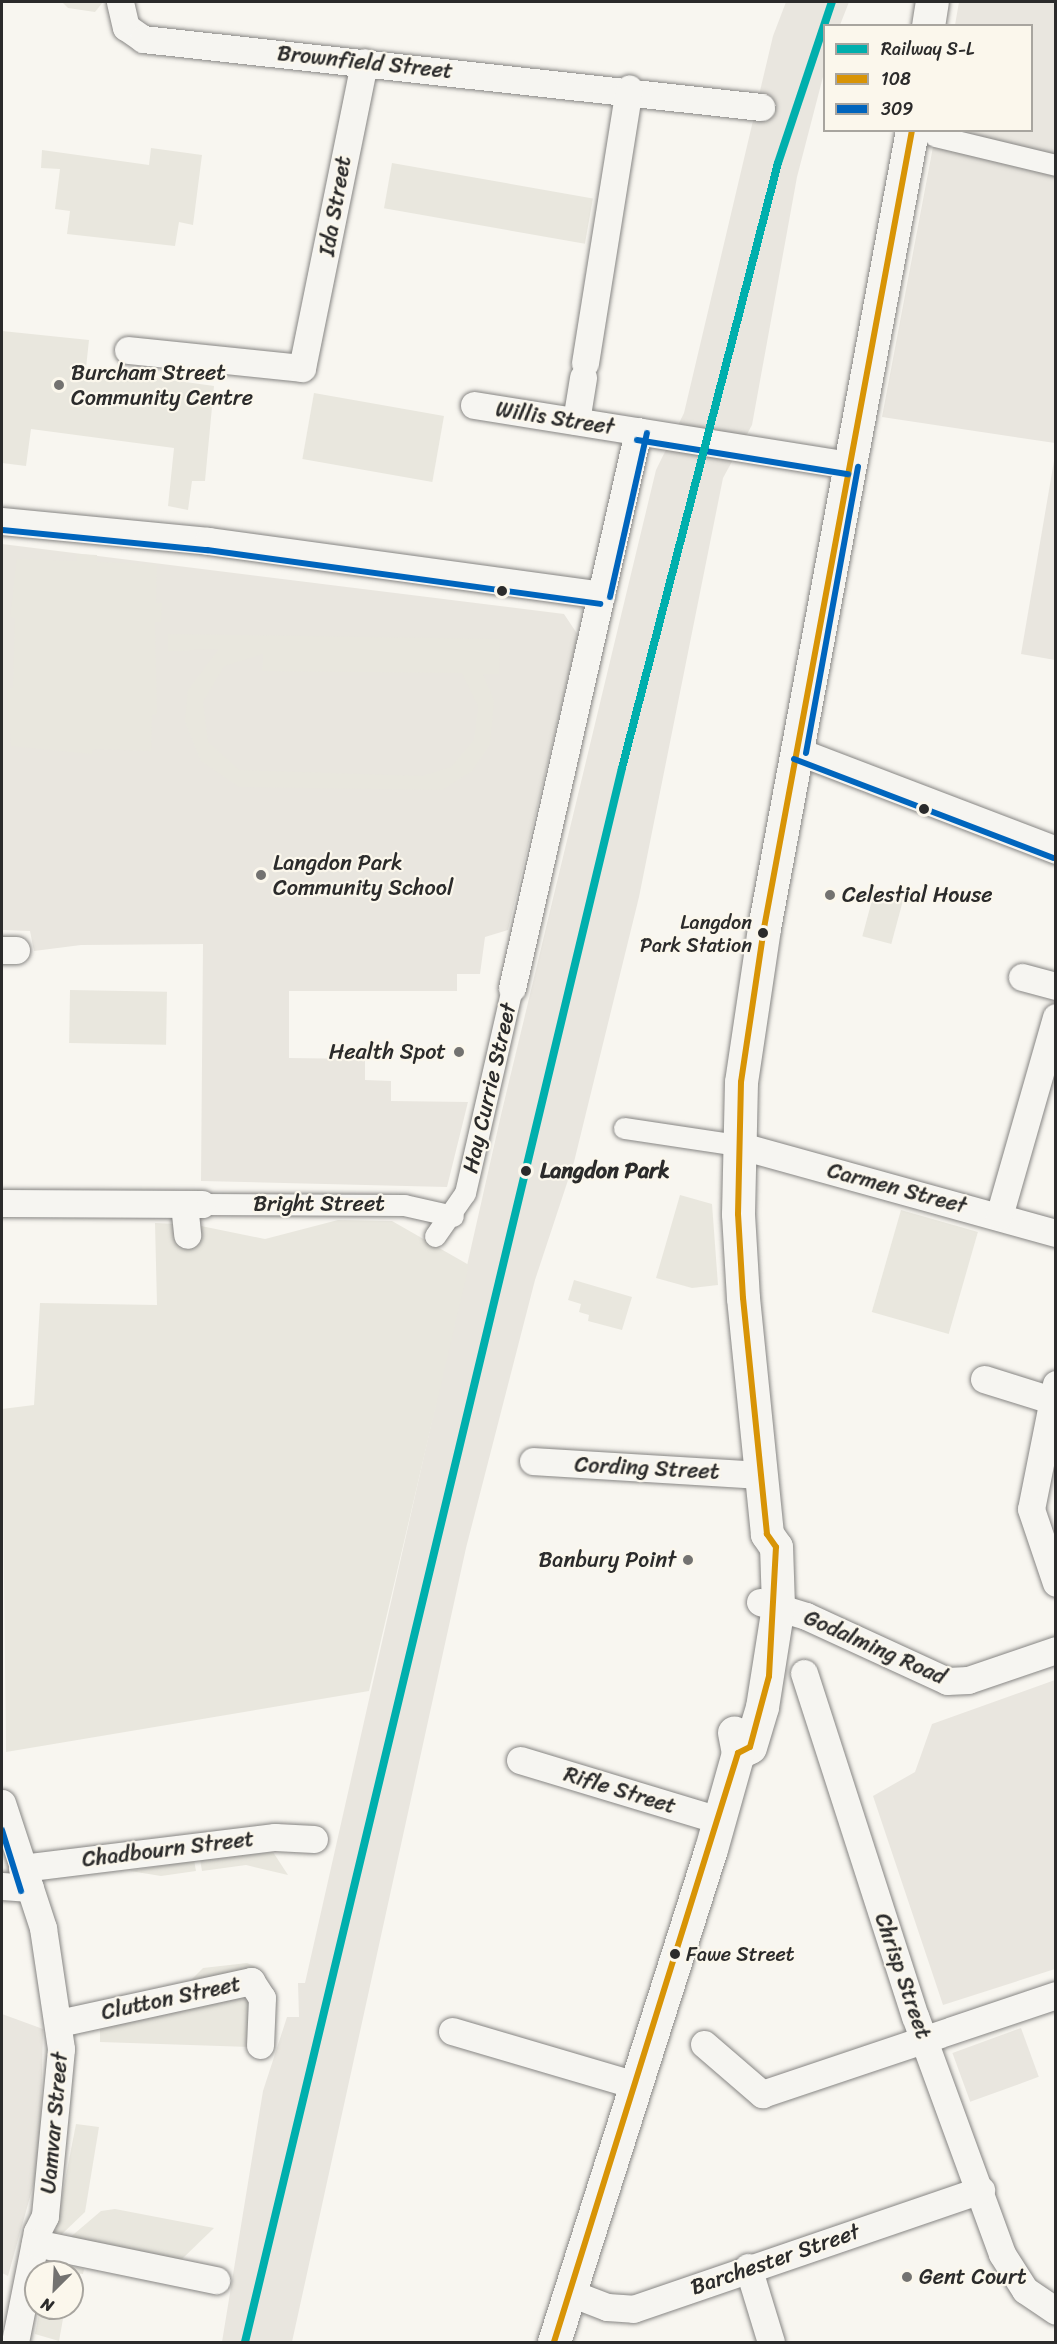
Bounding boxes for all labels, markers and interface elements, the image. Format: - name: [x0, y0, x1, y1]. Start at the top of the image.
- legend: [823, 24, 1033, 132]
- text: Railway S-L: [881, 33, 974, 65]
- street label: Brownfield Street: [276, 40, 454, 84]
- text: 108: [881, 63, 911, 95]
- text: 309: [881, 93, 913, 125]
- street label: Ida Street: [313, 154, 357, 258]
- place label: Burcham Street Community Centre: [71, 359, 253, 410]
- marker: Burcham Street Community Centre: [52, 378, 66, 392]
- street label: Willis Street: [494, 396, 616, 440]
- unlabelled marker: [496, 585, 508, 597]
- unlabelled marker: [918, 803, 930, 815]
- place label: Langdon Park Community School: [273, 849, 453, 900]
- marker: Langdon Park Community School: [254, 868, 268, 882]
- place label: Celestial House: [842, 882, 992, 908]
- marker: Celestial House: [823, 888, 837, 902]
- place label: Langdon Park Station: [639, 910, 752, 957]
- marker: Langdon Park Station: [757, 927, 769, 939]
- street label: Hay Currie Street: [457, 1000, 521, 1176]
- place label: Health Spot: [329, 1039, 446, 1065]
- marker: Health Spot: [450, 1043, 468, 1061]
- street label: Carmen Street: [824, 1157, 970, 1219]
- place label: Langdon Park: [540, 1158, 670, 1184]
- marker: Langdon Park: [517, 1162, 535, 1180]
- street label: Bright Street: [254, 1191, 384, 1217]
- street label: Cording Street: [574, 1451, 720, 1485]
- place label: Banbury Point: [537, 1547, 676, 1573]
- marker: Banbury Point: [681, 1553, 695, 1567]
- street label: Godalming Road: [800, 1604, 950, 1690]
- street label: Rifle Street: [560, 1760, 680, 1820]
- street label: Chadbourn Street: [80, 1825, 256, 1873]
- street label: Chrisp Street: [869, 1910, 937, 2042]
- place label: Fawe Street: [686, 1942, 794, 1966]
- marker: Fawe Street: [669, 1948, 681, 1960]
- street label: Clutton Street: [98, 1970, 244, 2026]
- street label: Uamvar Street: [35, 2051, 73, 2195]
- street label: Barchester Street: [687, 2218, 863, 2300]
- north arrow: [24, 2260, 84, 2320]
- place label: Gent Court: [919, 2264, 1027, 2290]
- marker: Gent Court: [900, 2270, 914, 2284]
- text: N: [36, 2290, 58, 2321]

